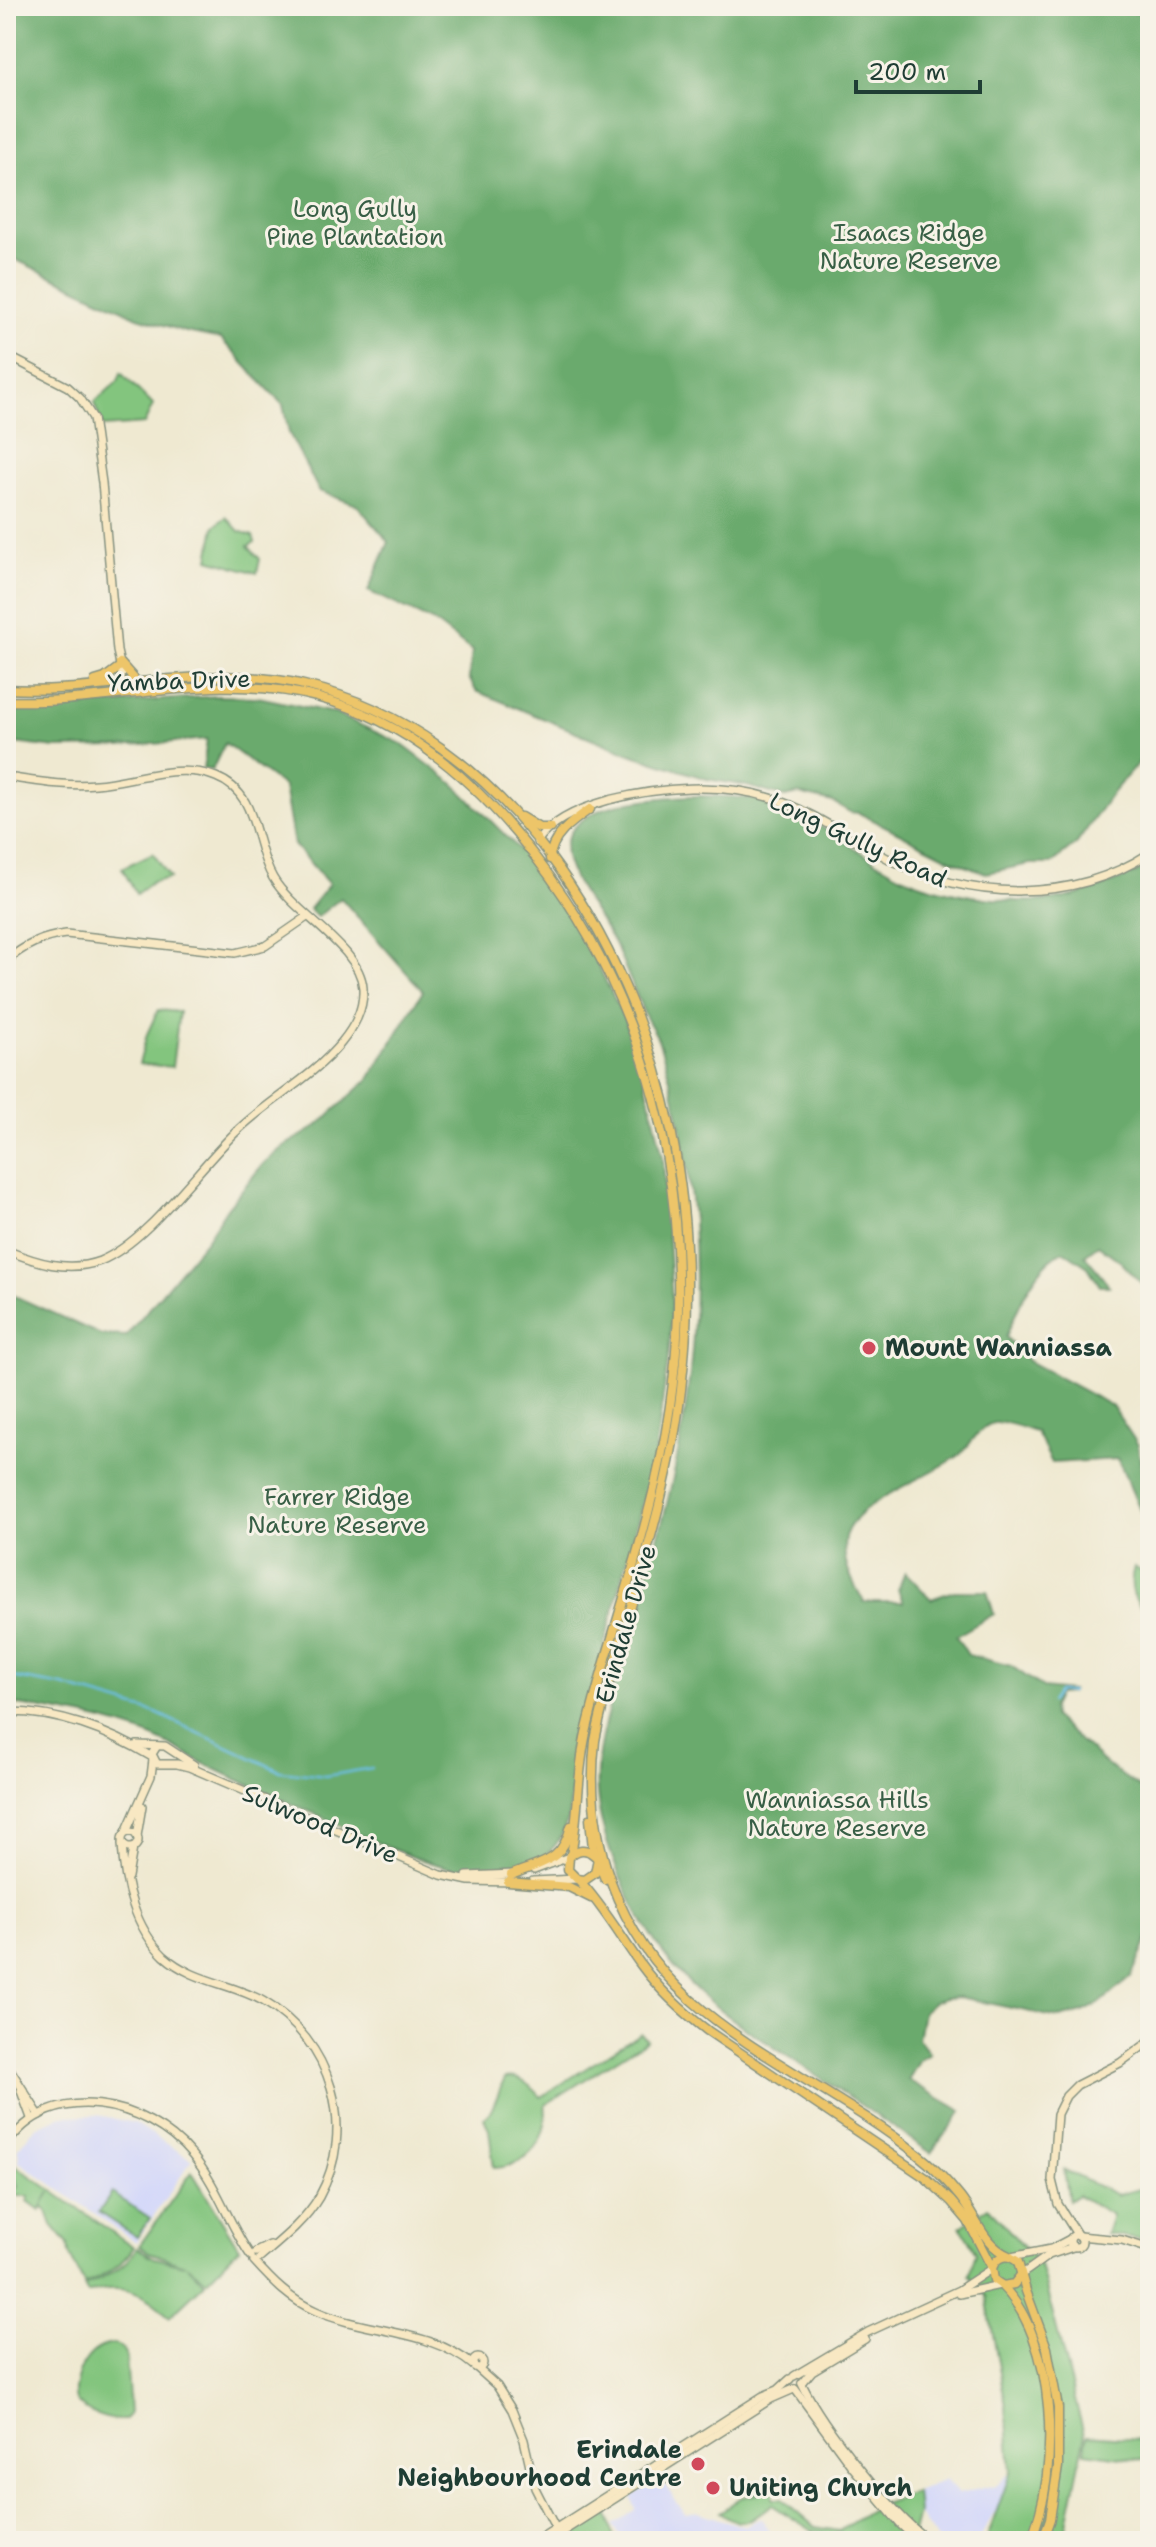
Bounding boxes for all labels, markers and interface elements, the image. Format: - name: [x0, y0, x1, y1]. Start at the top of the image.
- scale bar: [856, 44, 980, 94]
- text: 200 m: [868, 56, 946, 88]
- park label: Long Gully Pine Plantation: [266, 193, 444, 253]
- park label: Isaacs Ridge Nature Reserve: [819, 217, 999, 277]
- street label: Yamba Drive: [107, 663, 251, 699]
- street label: Long Gully Road: [764, 785, 952, 895]
- place label: Mount Wanniassa: [885, 1332, 1113, 1364]
- marker: Mount Wanniassa: [860, 1339, 878, 1357]
- park label: Farrer Ridge Nature Reserve: [247, 1481, 427, 1541]
- street label: Erindale Drive: [588, 1541, 664, 1707]
- street label: Sulwood Drive: [237, 1777, 403, 1871]
- park label: Wanniassa Hills Nature Reserve: [745, 1784, 929, 1844]
- place label: Erindale Neighbourhood Centre: [397, 2434, 682, 2494]
- marker: Erindale Neighbourhood Centre: [689, 2455, 707, 2473]
- place label: Uniting Church: [729, 2472, 913, 2504]
- marker: Uniting Church: [704, 2479, 722, 2497]

